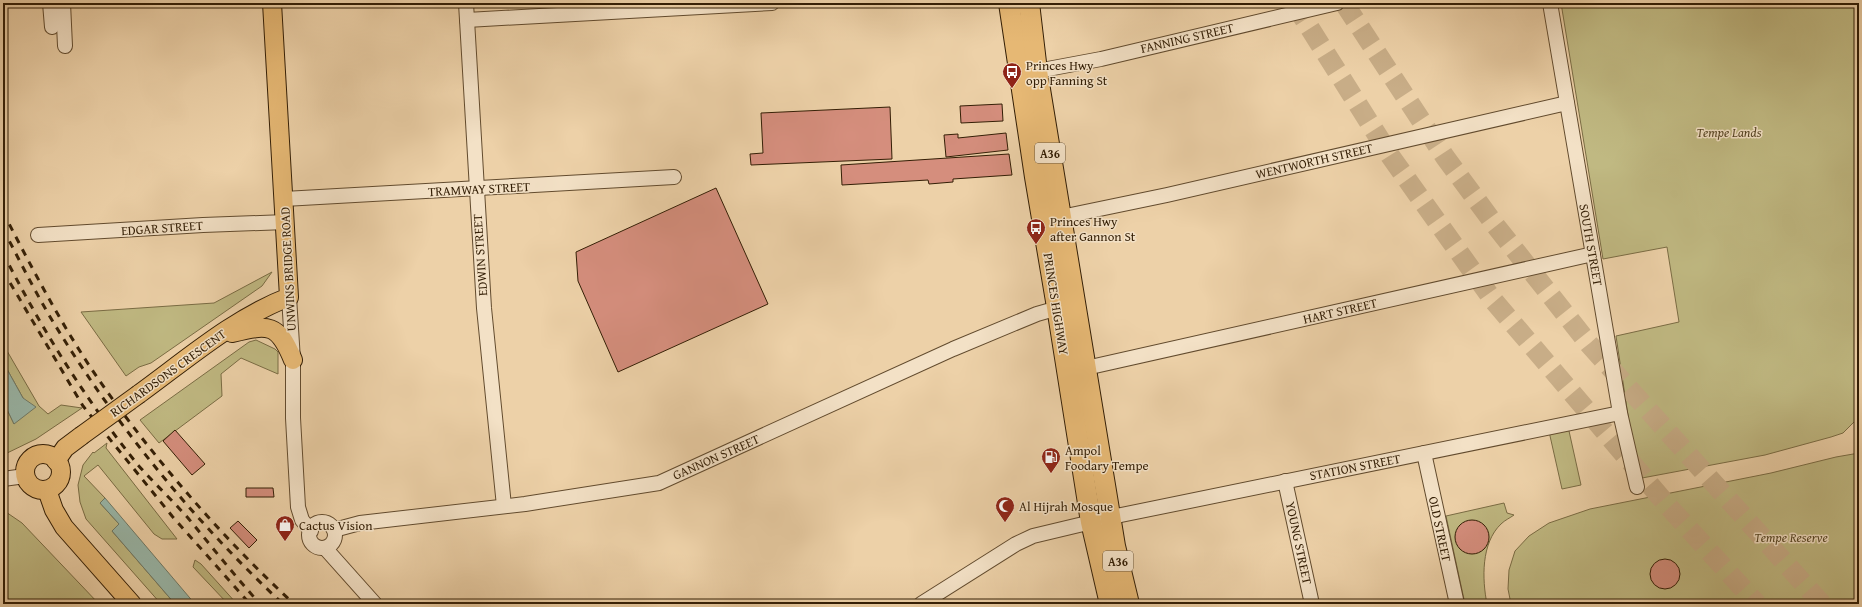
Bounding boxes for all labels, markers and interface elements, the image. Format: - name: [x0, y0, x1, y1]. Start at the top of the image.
- street label: FANNING STREET: [1139, 18, 1236, 58]
- place label: Princes Hwy opp Fanning St: [1026, 56, 1108, 90]
- bus stop icon: Princes Hwy opp Fanning St: [1001, 61, 1023, 89]
- park label: Tempe Lands: [1697, 123, 1762, 142]
- street label: WENTWORTH STREET: [1254, 138, 1375, 184]
- road number: A36: [1035, 143, 1065, 163]
- street label: TRAMWAY STREET: [427, 177, 531, 201]
- street label: SOUTH STREET: [1574, 202, 1608, 288]
- street label: UNWINS BRIDGE ROAD: [275, 206, 301, 332]
- place label: Princes Hwy after Gannon St: [1050, 212, 1136, 246]
- street label: EDWIN STREET: [468, 213, 492, 297]
- street label: EDGAR STREET: [120, 216, 204, 240]
- bus stop icon: Princes Hwy after Gannon St: [1025, 217, 1047, 245]
- street label: PRINCES HIGHWAY: [1039, 251, 1073, 357]
- street label: HART STREET: [1301, 293, 1380, 329]
- street label: RICHARDSONS CRESCENT: [106, 324, 231, 422]
- street label: GANNON STREET: [669, 429, 763, 485]
- place label: Ampol Foodary Tempe: [1065, 441, 1149, 475]
- fuel station icon: Ampol Foodary Tempe: [1040, 446, 1062, 474]
- street label: STATION STREET: [1308, 449, 1403, 485]
- street label: OLD STREET: [1424, 494, 1456, 564]
- mosque icon: Al Hijrah Mosque: [994, 495, 1016, 523]
- place label: Al Hijrah Mosque: [1019, 497, 1113, 516]
- street label: YOUNG STREET: [1281, 500, 1317, 587]
- shop icon: Cactus Vision: [274, 514, 296, 542]
- place label: Cactus Vision: [299, 516, 373, 535]
- park label: Tempe Reserve: [1754, 528, 1828, 547]
- road number: A36: [1103, 551, 1133, 571]

